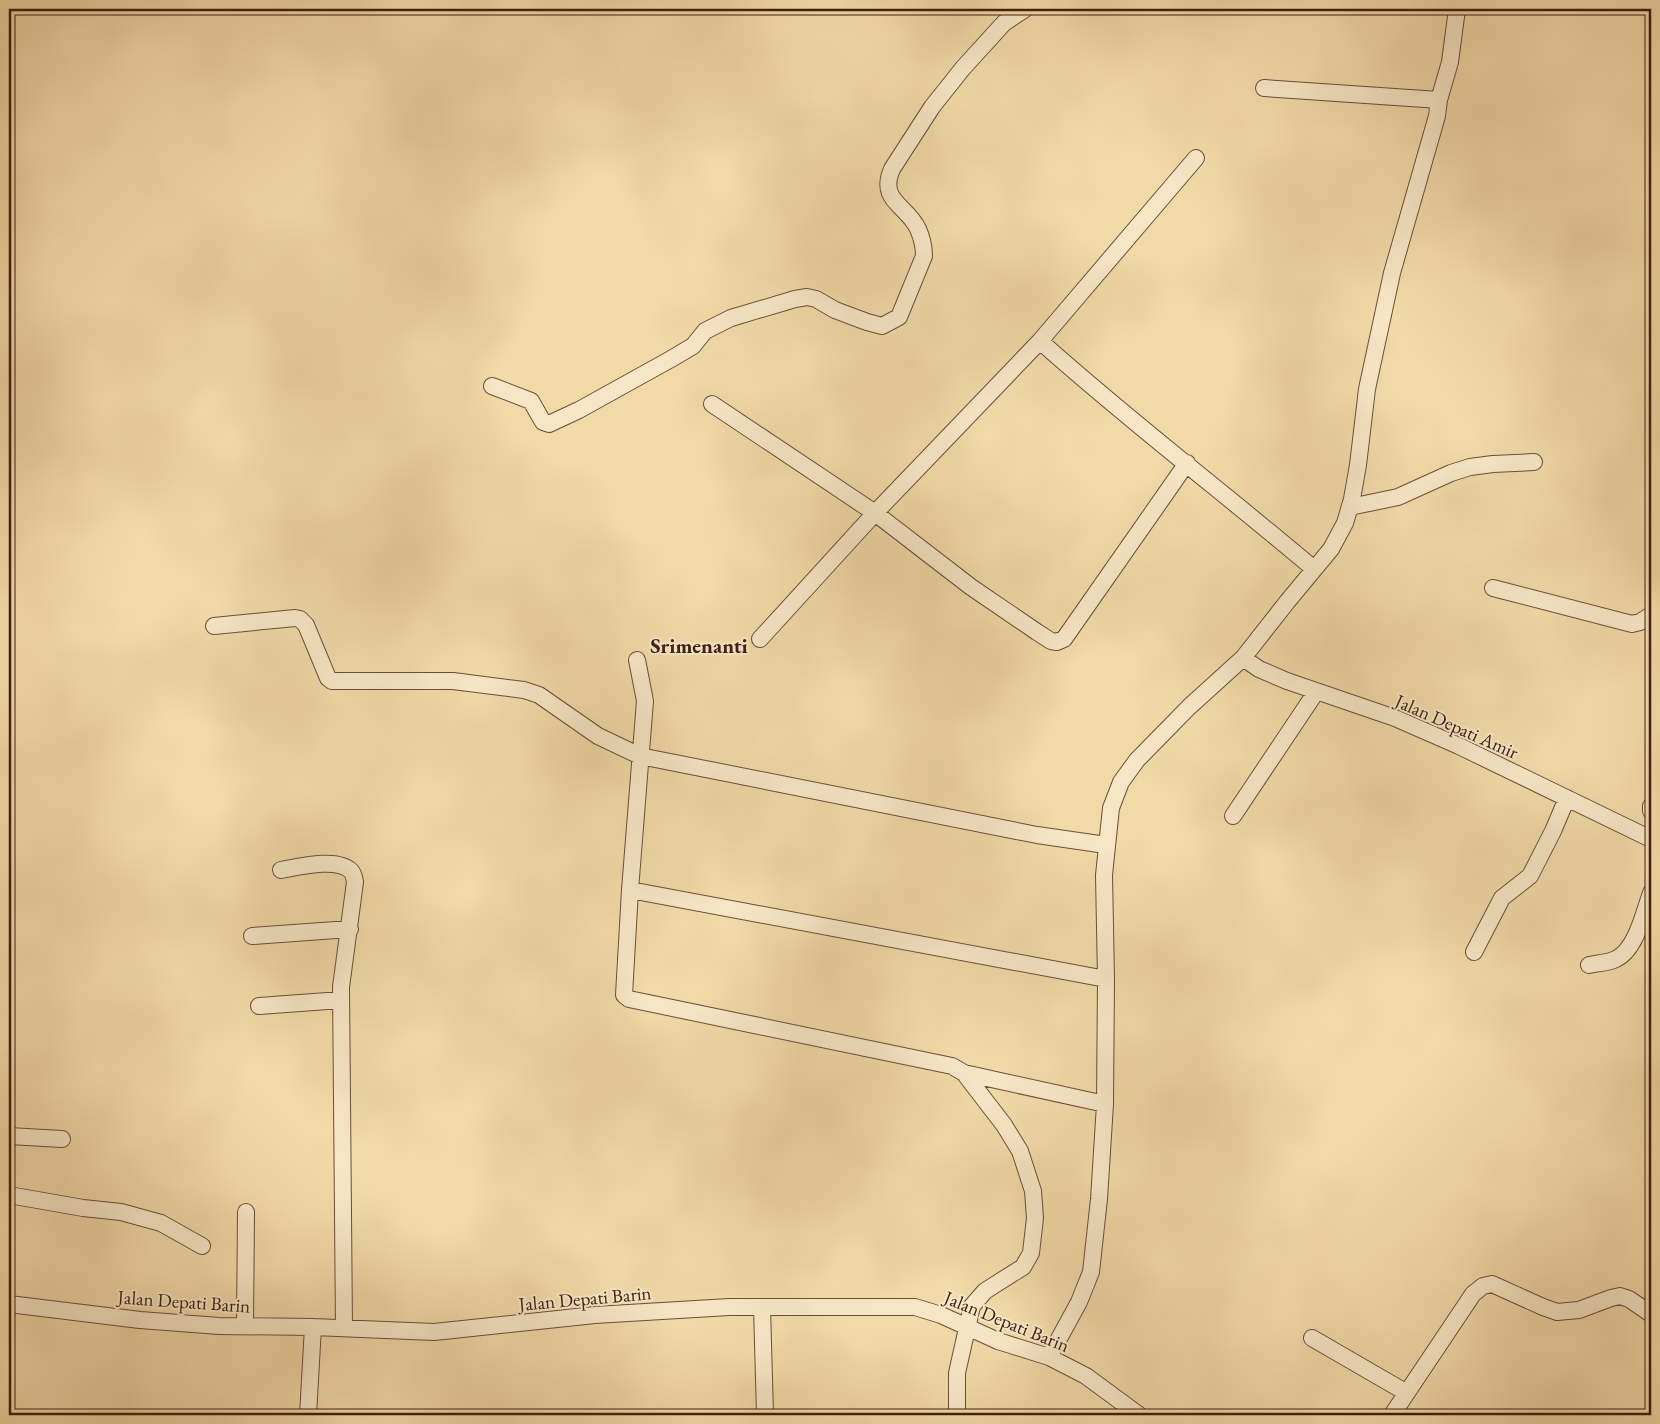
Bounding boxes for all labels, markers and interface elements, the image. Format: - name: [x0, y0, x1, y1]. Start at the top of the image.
- district label: Srimenanti: [650, 632, 748, 659]
- street label: Jalan Depati Amir: [1390, 687, 1523, 765]
- street label: Jalan Depati Barin: [516, 1280, 652, 1317]
- street label: Jalan Depati Barin: [115, 1284, 251, 1319]
- street label: Jalan Depati Barin: [939, 1284, 1073, 1358]

